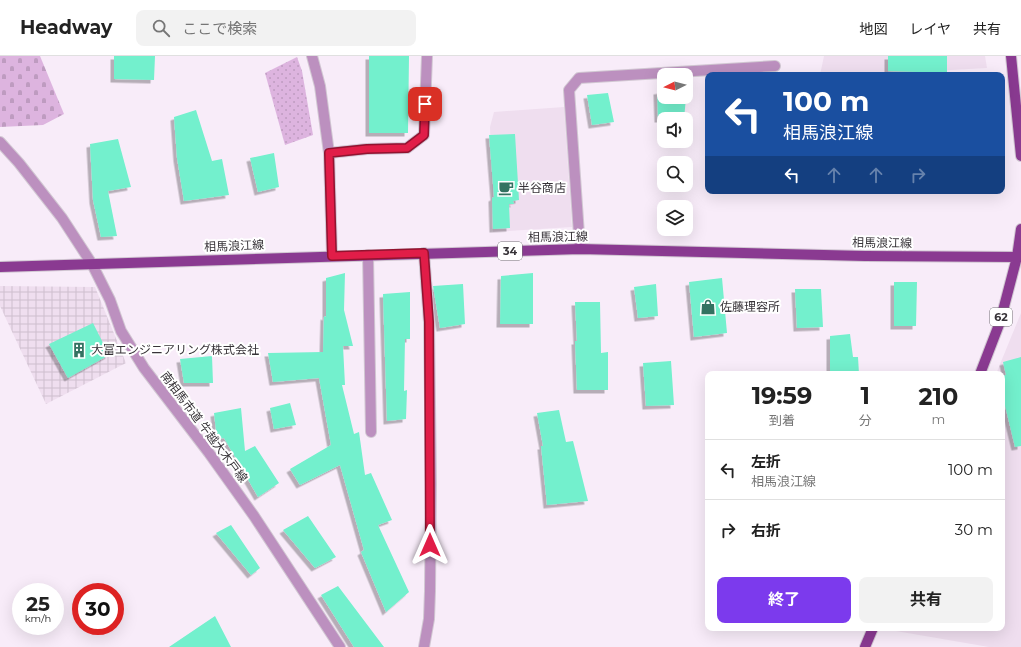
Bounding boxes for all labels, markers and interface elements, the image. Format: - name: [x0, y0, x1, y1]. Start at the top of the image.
- search box: [136, 10, 416, 46]
- text: Headway: [20, 16, 112, 39]
- icon: search: [150, 17, 172, 39]
- text: ここで検索: [182, 19, 257, 38]
- text: 地図: [859, 20, 887, 38]
- text: レイヤ: [909, 20, 951, 38]
- text: 共有: [973, 20, 1001, 38]
- north arrow: [657, 68, 693, 104]
- map controls: [657, 68, 693, 236]
- text: 100 m: [783, 84, 869, 118]
- pin: [408, 87, 442, 121]
- icon: left: [717, 88, 769, 140]
- icon: arrive: [414, 93, 436, 115]
- button: sound: [657, 112, 693, 148]
- text: 相馬浪江線: [783, 122, 873, 144]
- button: search: [657, 156, 693, 192]
- icon: left: [781, 164, 803, 186]
- icon: ahead: [823, 164, 845, 186]
- icon: ahead: [865, 164, 887, 186]
- icon: right: [907, 164, 929, 186]
- cafe icon: 半谷商店: [497, 179, 515, 197]
- place label: 半谷商店: [518, 180, 566, 195]
- button: layers: [657, 200, 693, 236]
- street label: 相馬浪江線: [528, 228, 588, 245]
- street label: 相馬浪江線: [852, 234, 912, 251]
- street label: 相馬浪江線: [204, 237, 264, 254]
- road number: 34: [498, 242, 522, 260]
- shop icon: 佐藤理容所: [699, 298, 717, 316]
- place label: 佐藤理容所: [720, 299, 780, 314]
- road number: 62: [990, 308, 1012, 326]
- building icon: 大富エンジニアリング株式会社: [70, 341, 88, 359]
- place label: 大富エンジニアリング株式会社: [91, 342, 259, 357]
- street label: 南相馬市道 牛越大木戸線: [158, 368, 251, 485]
- text: 19:59: [752, 381, 812, 410]
- text: 1: [861, 381, 870, 410]
- text: 210: [918, 382, 958, 411]
- text: m: [931, 411, 945, 427]
- text: 到着: [769, 412, 795, 428]
- text: 分: [859, 412, 872, 428]
- text: 左折: [751, 452, 781, 471]
- icon: left: [717, 459, 739, 481]
- text: 100 m: [948, 460, 993, 479]
- text: 相馬浪江線: [751, 473, 816, 489]
- icon: right: [717, 519, 739, 541]
- text: 30 m: [955, 520, 993, 539]
- text: 右折: [751, 521, 781, 540]
- position arrow: [409, 524, 451, 566]
- button: 終了: [717, 577, 851, 623]
- button: 共有: [859, 577, 993, 623]
- speed limit sign: 30: [72, 583, 124, 635]
- text: 25: [26, 592, 50, 616]
- text: km/h: [25, 612, 51, 625]

